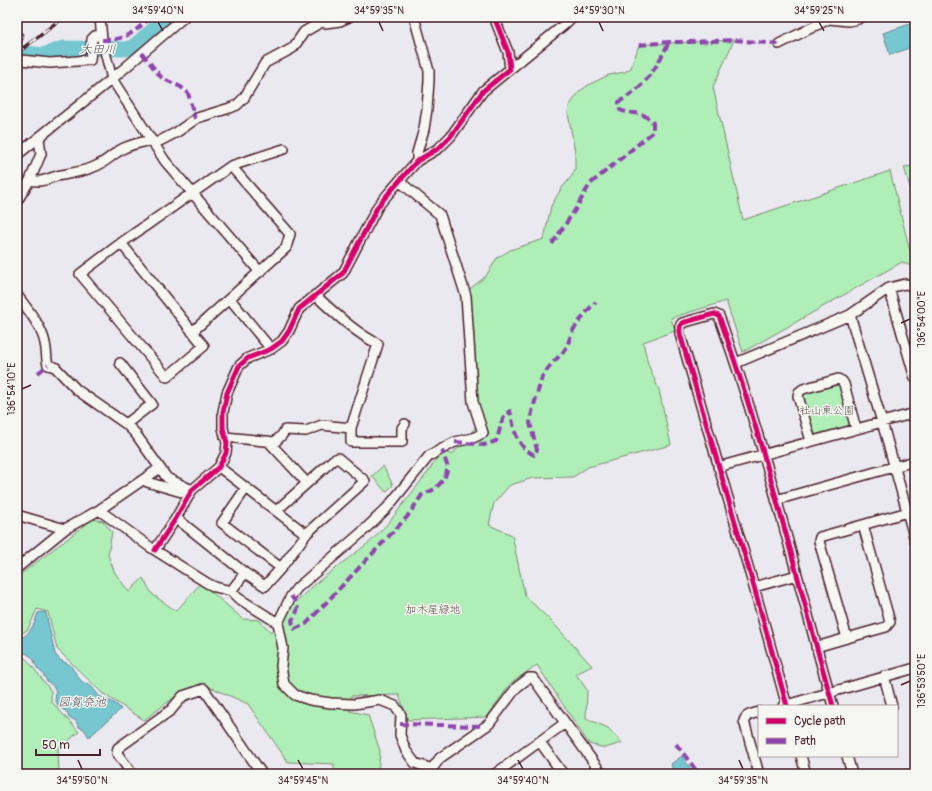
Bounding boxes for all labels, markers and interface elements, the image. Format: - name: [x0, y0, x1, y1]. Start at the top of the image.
- text: 34°59'40"N: [132, 5, 184, 17]
- text: 34°59'35"N: [354, 5, 404, 17]
- text: 34°59'30"N: [573, 5, 625, 17]
- text: 34°59'25"N: [794, 5, 844, 17]
- water label: 大田川: [80, 42, 116, 57]
- text: 136°54'00"E: [916, 291, 928, 347]
- text: 136°54'10"E: [6, 363, 18, 415]
- park label: 社山東公園: [800, 404, 855, 417]
- park label: 加木屋緑地: [406, 603, 461, 616]
- text: 136°53'50"E: [916, 654, 928, 708]
- water label: 図賀奈池: [58, 695, 107, 710]
- legend: [758, 705, 898, 757]
- text: Cycle path: [794, 714, 846, 729]
- scale bar: [36, 731, 100, 757]
- text: Path: [794, 734, 816, 749]
- text: 50 m: [42, 738, 70, 753]
- text: 34°59'50"N: [56, 775, 108, 787]
- text: 34°59'45"N: [278, 775, 328, 787]
- text: 34°59'40"N: [497, 775, 549, 787]
- text: 34°59'35"N: [718, 775, 768, 787]

